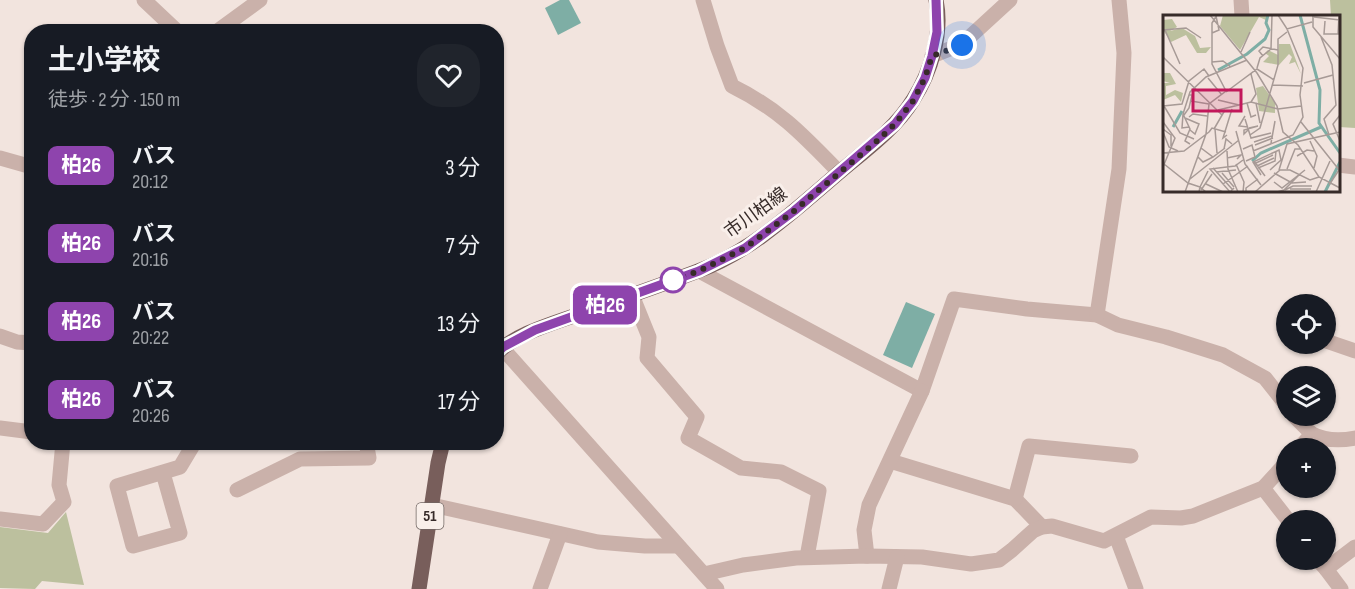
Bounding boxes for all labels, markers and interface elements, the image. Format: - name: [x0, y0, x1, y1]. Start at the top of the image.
- inset map: [1163, 15, 1340, 192]
- your location: [947, 30, 977, 60]
- text: 土小学校: [48, 44, 160, 77]
- button: heart: [417, 44, 480, 107]
- text: 徒歩 · 2 分 · 150 m: [48, 88, 180, 112]
- text: バス: [132, 143, 176, 170]
- text: 柏26: [61, 153, 101, 178]
- text: 3 分: [445, 155, 480, 182]
- text: 20:12: [132, 170, 168, 194]
- street label: 市川柏線: [721, 183, 791, 243]
- text: バス: [132, 221, 176, 248]
- text: 柏26: [61, 231, 101, 256]
- text: 7 分: [446, 233, 480, 260]
- text: 20:16: [132, 248, 168, 272]
- unlabelled marker: [660, 267, 686, 293]
- line badge: 柏26: [570, 286, 640, 324]
- text: 柏26: [585, 293, 625, 318]
- map controls: [1276, 294, 1336, 570]
- button: locate: [1276, 294, 1336, 354]
- text: バス: [132, 299, 176, 326]
- text: 柏26: [61, 309, 101, 334]
- text: 13 分: [438, 311, 480, 338]
- text: 20:22: [132, 326, 169, 350]
- button: layers: [1276, 366, 1336, 426]
- text: バス: [132, 377, 176, 404]
- text: 柏26: [61, 387, 101, 412]
- text: 17 分: [438, 389, 480, 416]
- text: 20:26: [132, 404, 170, 428]
- button: +: [1276, 438, 1336, 498]
- road number: 51: [416, 503, 444, 529]
- button: −: [1276, 510, 1336, 570]

